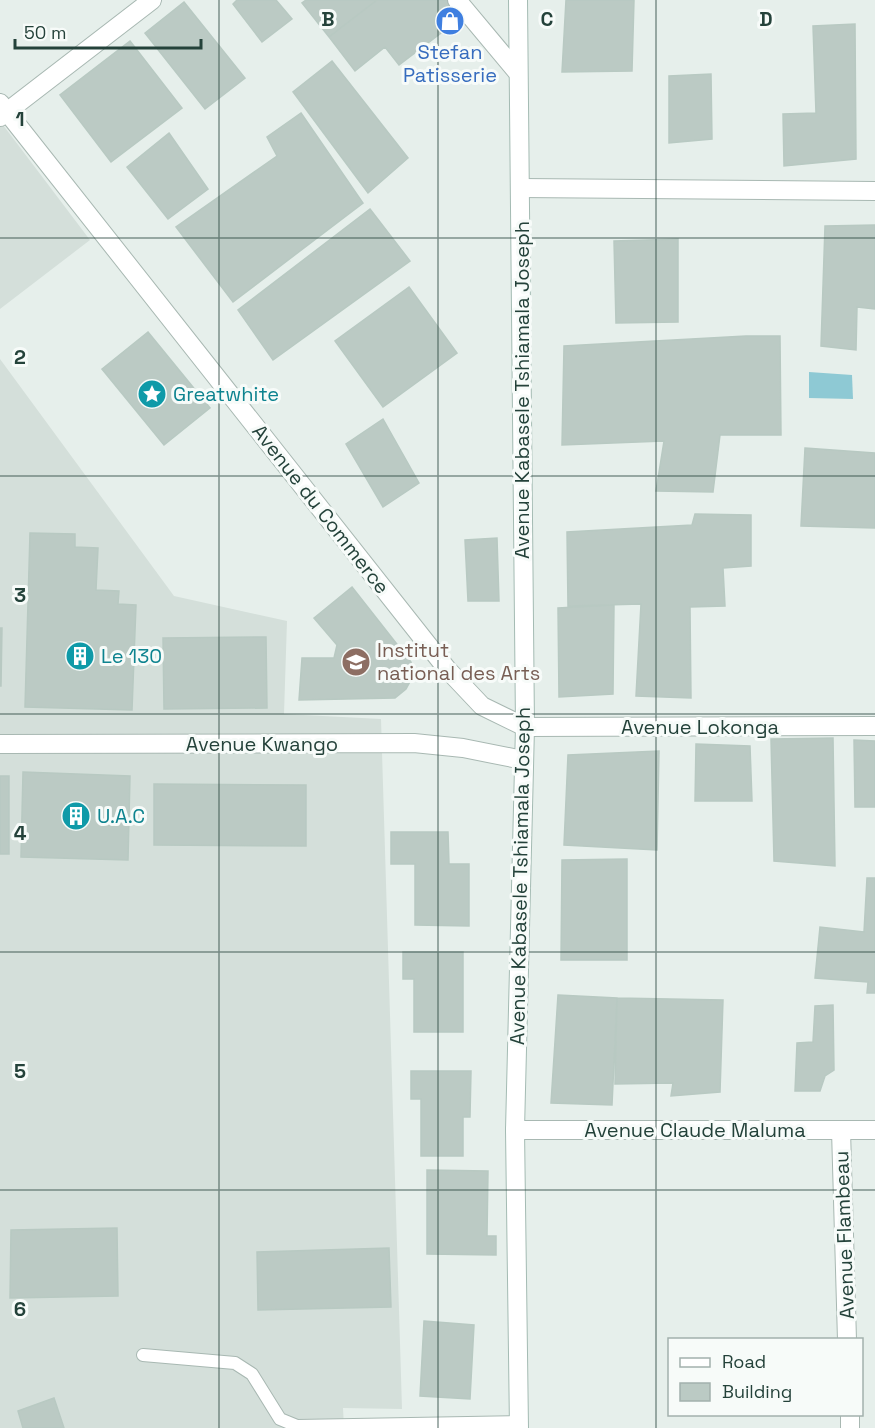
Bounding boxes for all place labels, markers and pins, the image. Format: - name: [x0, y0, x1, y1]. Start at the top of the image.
- shop icon: Stefan Patisserie: [434, 5, 466, 37]
- place label: Stefan Patisserie: [403, 39, 497, 88]
- place icon: Greatwhite: [136, 378, 168, 410]
- place label: Greatwhite: [173, 381, 279, 407]
- place label: Institut national des Arts: [377, 637, 540, 686]
- building icon: Le 130: [64, 640, 96, 672]
- place label: Le 130: [101, 643, 162, 669]
- school or university icon: Institut national des Arts: [340, 646, 372, 678]
- building icon: U.A.C: [60, 800, 92, 832]
- place label: U.A.C: [97, 803, 145, 829]

